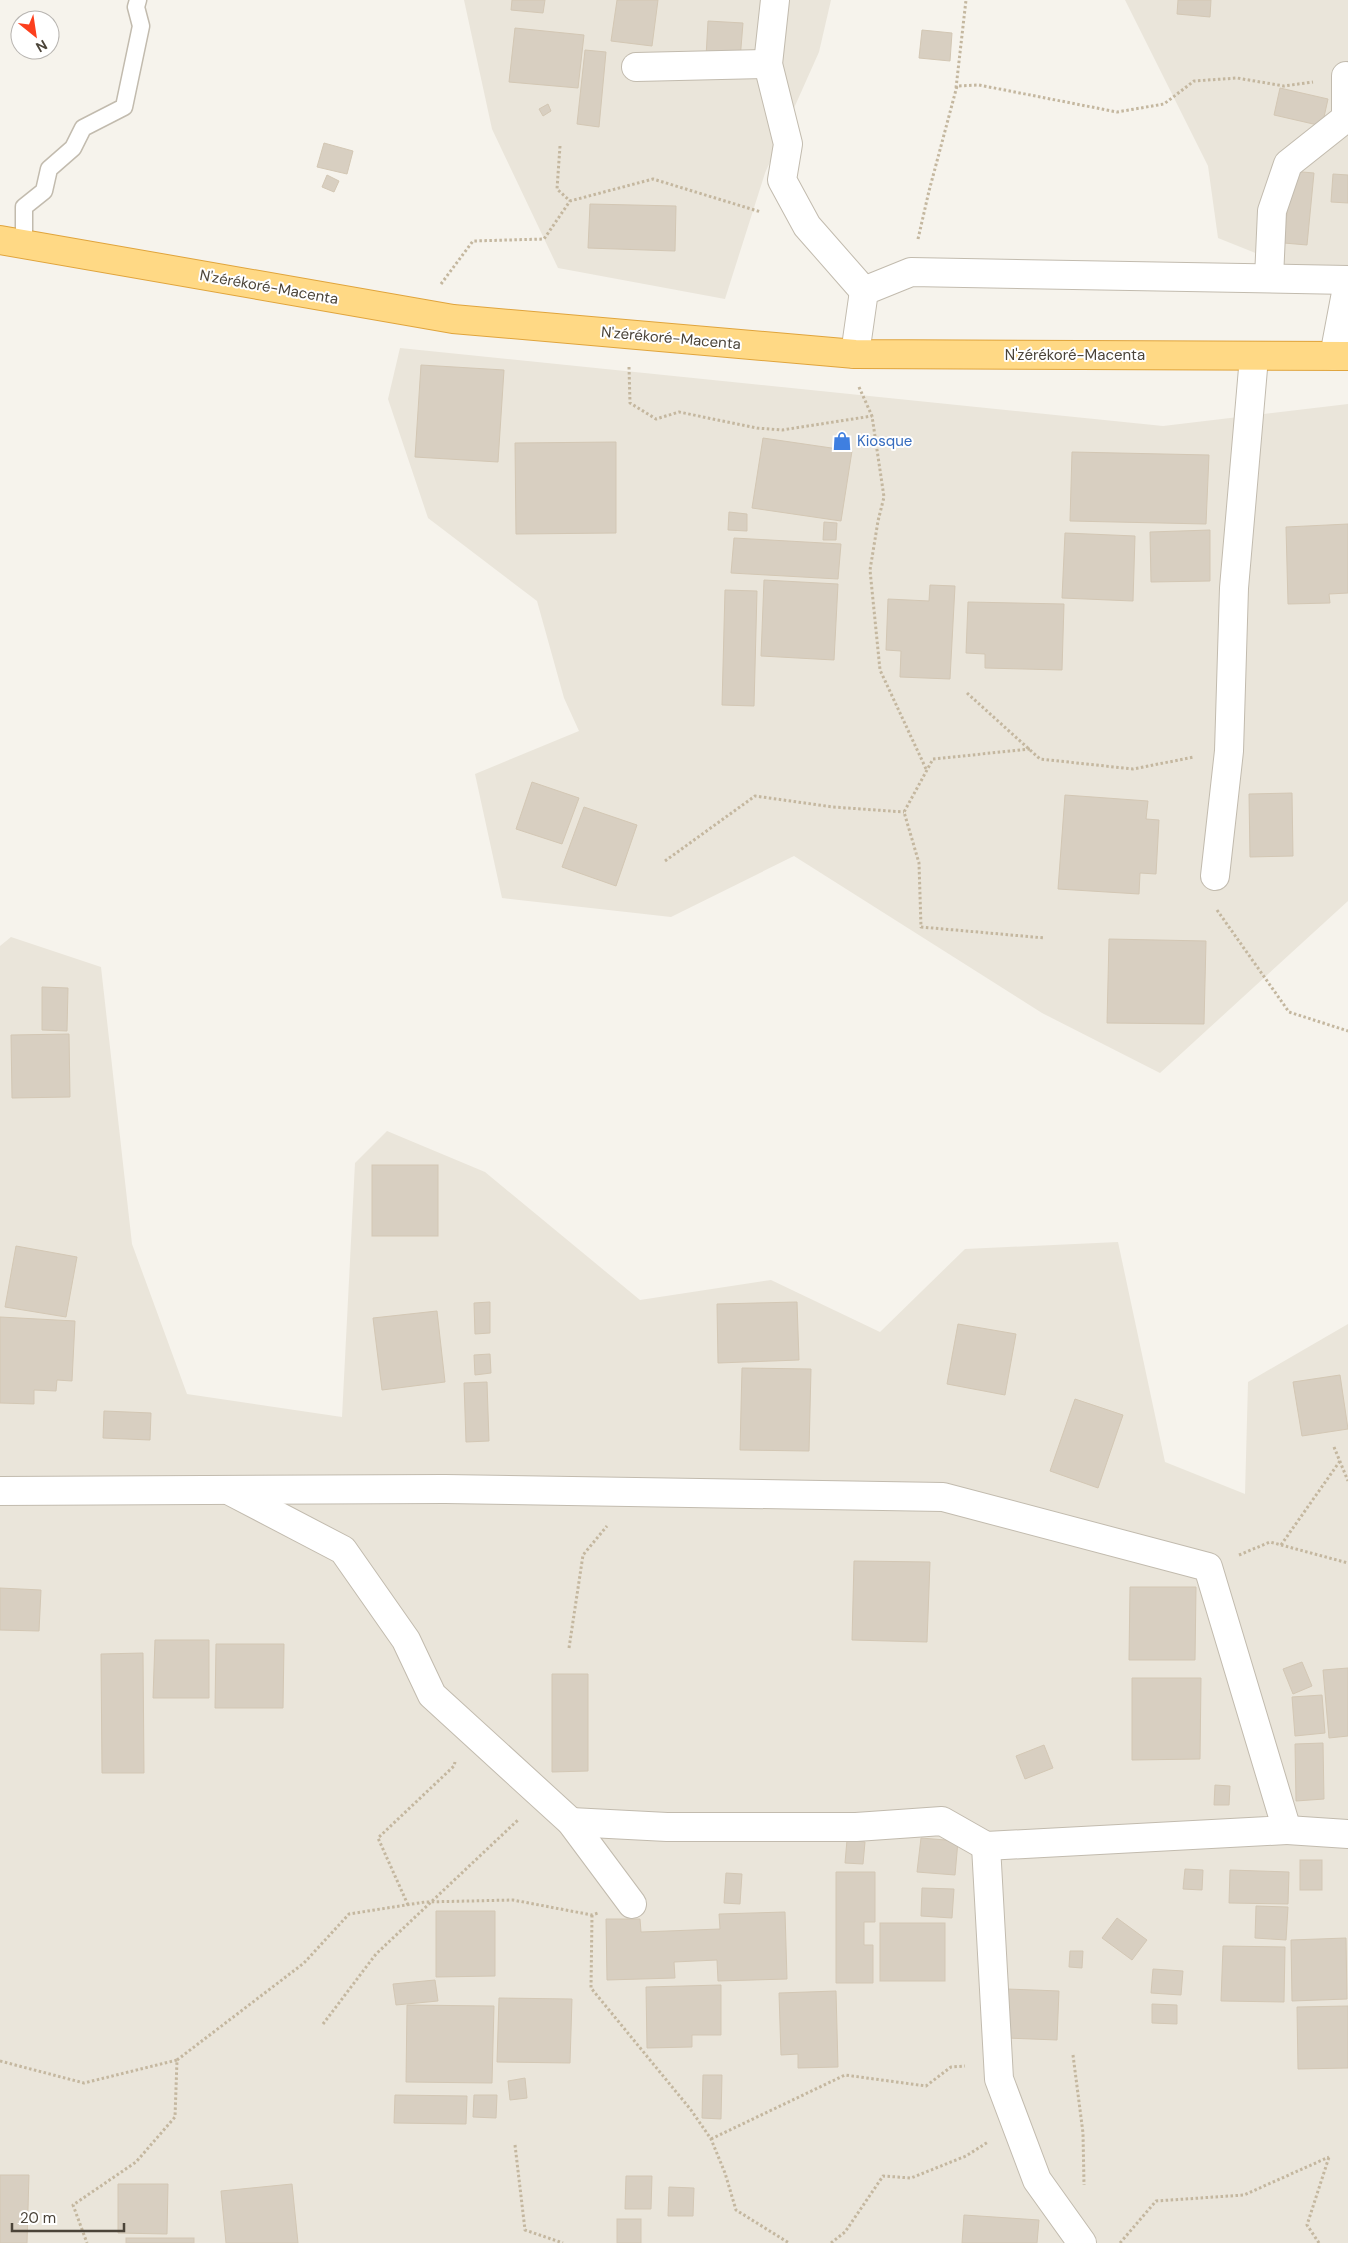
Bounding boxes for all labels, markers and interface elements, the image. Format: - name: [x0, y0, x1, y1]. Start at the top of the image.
- north arrow: [10, 10, 60, 60]
- text: N: [33, 36, 50, 57]
- street label: N'zérékoré-Macenta: [198, 265, 340, 309]
- street label: N'zérékoré-Macenta: [600, 322, 742, 354]
- street label: N'zérékoré-Macenta: [1005, 345, 1145, 365]
- shop icon: Kiosque: [831, 430, 853, 452]
- place label: Kiosque: [857, 431, 912, 451]
- scale bar: [12, 2200, 125, 2232]
- text: 20 m: [20, 2208, 56, 2228]

